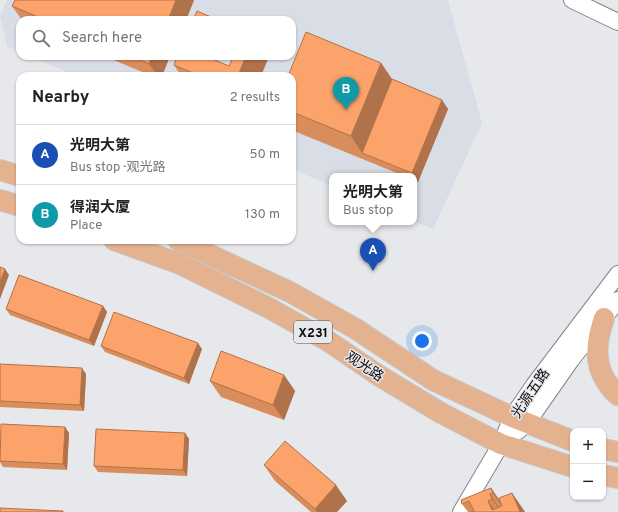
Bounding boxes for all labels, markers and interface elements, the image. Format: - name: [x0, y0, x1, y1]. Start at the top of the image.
- search box: [16, 16, 296, 60]
- icon: search: [30, 27, 52, 49]
- text: Search here: [62, 29, 142, 48]
- pin: B: [333, 77, 359, 110]
- text: Nearby: [32, 87, 89, 109]
- text: 2 results: [230, 90, 280, 106]
- text: 光明大第: [70, 137, 130, 156]
- text: A: [40, 147, 50, 163]
- text: 50 m: [250, 147, 280, 163]
- text: Bus stop · 观光路: [70, 160, 165, 176]
- popup: [329, 173, 417, 225]
- text: 光明大第: [343, 184, 403, 203]
- text: 得润大厦: [70, 199, 130, 218]
- text: Bus stop: [343, 203, 393, 219]
- text: B: [41, 207, 49, 223]
- text: 130 m: [245, 207, 280, 223]
- text: Place: [70, 218, 102, 234]
- pin: A: [360, 238, 386, 271]
- road number: X231: [294, 321, 332, 343]
- your location: [412, 331, 432, 351]
- street label: 观光路: [342, 348, 386, 386]
- street label: 光源五路: [509, 366, 554, 422]
- map controls: [570, 428, 606, 500]
- button: +: [570, 428, 606, 464]
- button: −: [570, 464, 606, 500]

